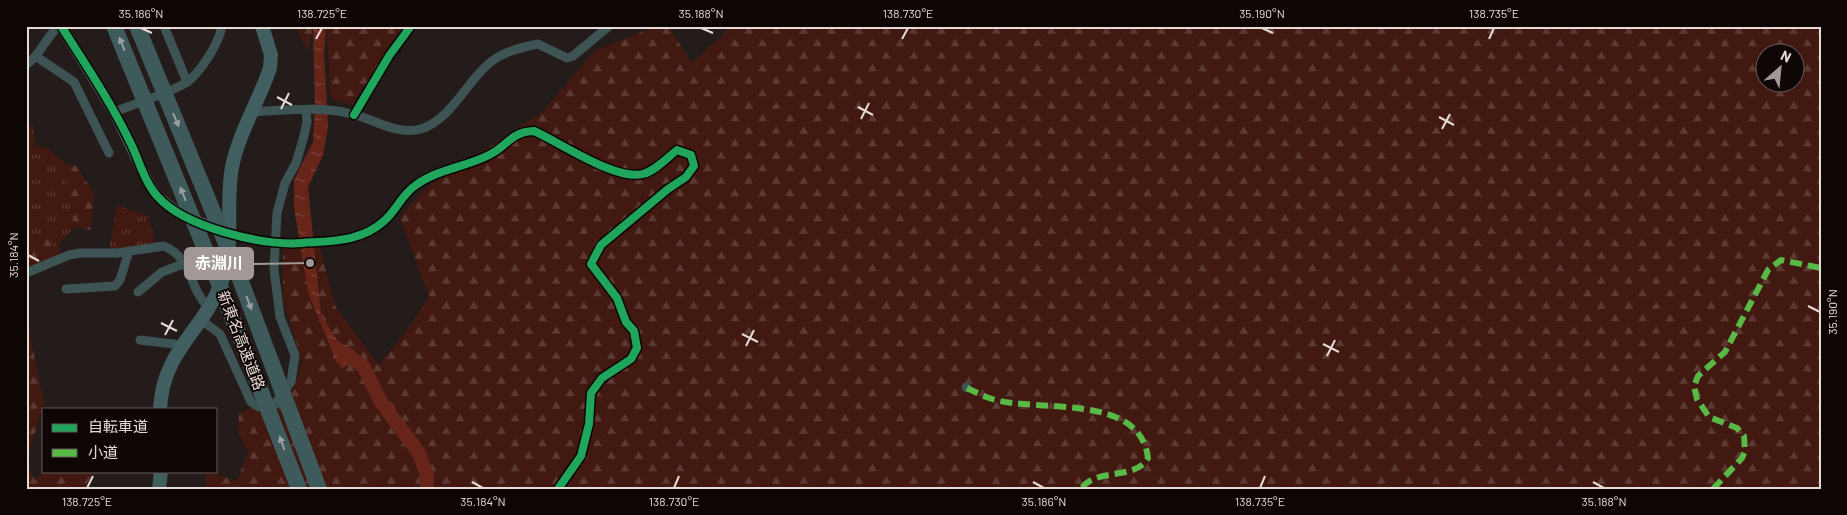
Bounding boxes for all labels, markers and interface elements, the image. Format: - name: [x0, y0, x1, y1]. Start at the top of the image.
- text: 35.186°N: [118, 6, 164, 20]
- text: 138.725°E: [297, 6, 347, 20]
- text: 35.188°N: [678, 6, 724, 20]
- text: 138.730°E: [883, 6, 933, 20]
- text: 35.190°N: [1239, 6, 1285, 20]
- text: 138.735°E: [1469, 6, 1519, 20]
- one-way arrow: [117, 37, 125, 51]
- north arrow: [1754, 42, 1804, 92]
- text: N: [1778, 46, 1794, 66]
- one-way arrow: [173, 113, 181, 127]
- one-way arrow: [179, 187, 187, 202]
- text: 35.184°N: [6, 232, 20, 278]
- callout: 赤淵川: [185, 248, 253, 279]
- text: 赤淵川: [195, 253, 243, 272]
- street label: 新東名高速道路: [215, 288, 269, 392]
- text: 35.190°N: [1825, 289, 1839, 335]
- one-way arrow: [245, 296, 253, 311]
- legend: [42, 408, 218, 472]
- text: 自転車道: [88, 417, 148, 435]
- one-way arrow: [278, 435, 286, 450]
- text: 小道: [88, 443, 118, 461]
- text: 138.725°E: [62, 494, 112, 508]
- text: 35.184°N: [460, 494, 506, 508]
- text: 138.730°E: [649, 494, 699, 508]
- text: 35.186°N: [1021, 494, 1067, 508]
- text: 138.735°E: [1235, 494, 1285, 508]
- text: 35.188°N: [1581, 494, 1627, 508]

